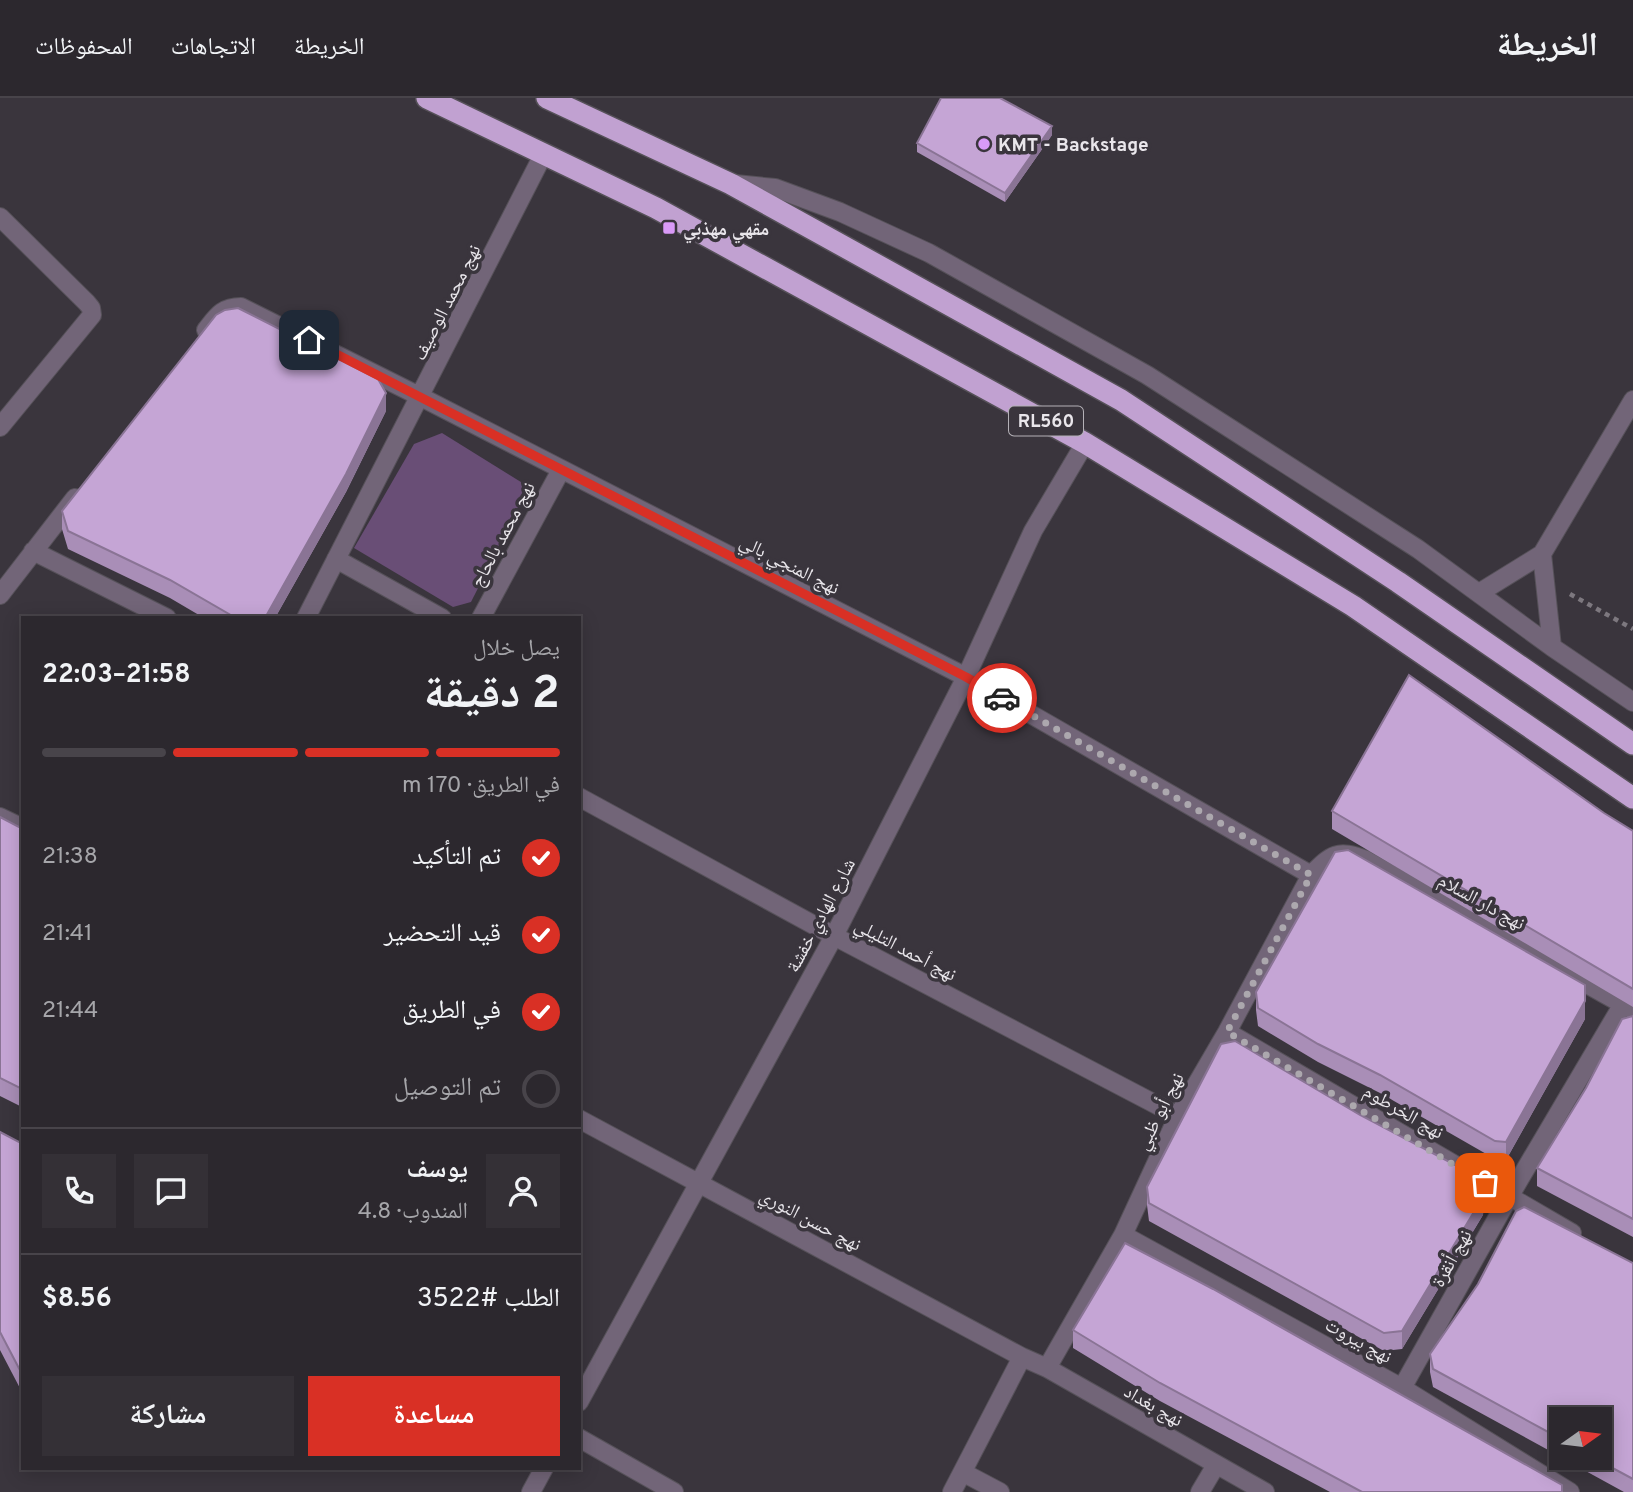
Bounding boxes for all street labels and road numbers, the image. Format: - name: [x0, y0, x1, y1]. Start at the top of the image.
- street label: نهج محمد الوصيف: [408, 241, 487, 365]
- road number: RL560: [1009, 407, 1083, 436]
- street label: نهج محمد بالحاج: [466, 478, 542, 592]
- street label: نهج المنجي بالي: [734, 530, 843, 603]
- street label: شارع الهادي خفشة: [782, 855, 864, 978]
- street label: نهج دار السلام: [1433, 869, 1529, 936]
- street label: نهج أحمد التليلي: [849, 913, 961, 989]
- street label: نهج أبو ظبي: [1130, 1069, 1192, 1156]
- street label: نهج الخرطوم: [1358, 1080, 1448, 1145]
- street label: نهج حسن النوري: [754, 1184, 865, 1259]
- street label: نهج أنقرة: [1427, 1226, 1478, 1292]
- street label: نهج بيروت: [1320, 1314, 1396, 1370]
- street label: نهج بغداد: [1119, 1380, 1187, 1433]

